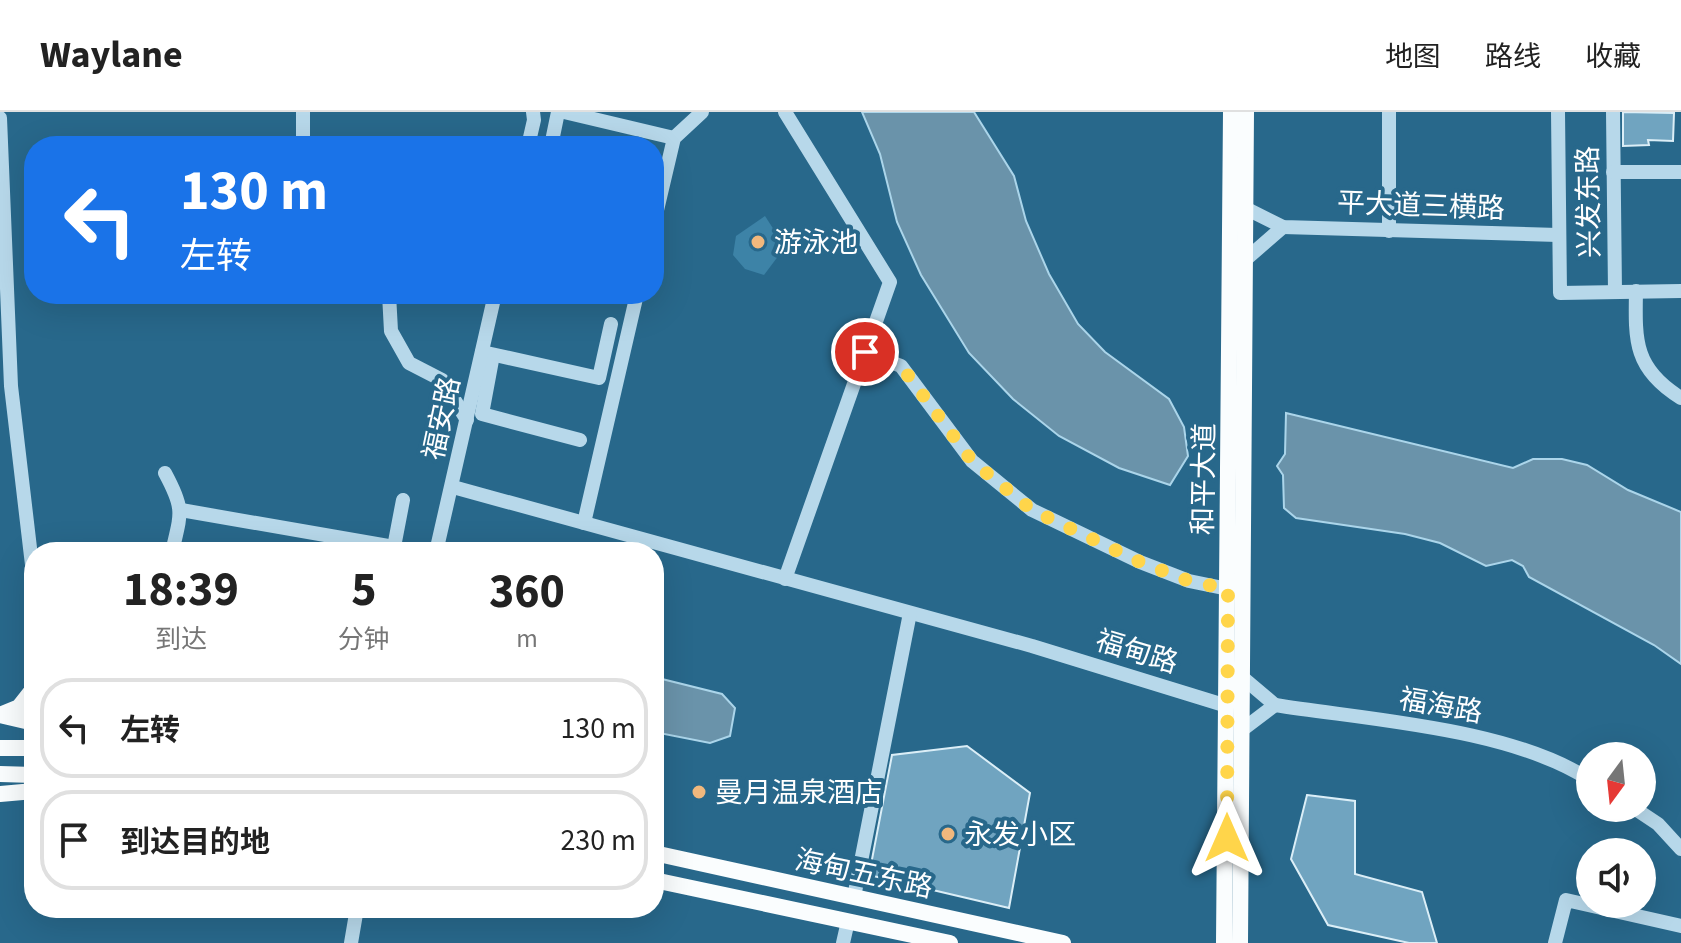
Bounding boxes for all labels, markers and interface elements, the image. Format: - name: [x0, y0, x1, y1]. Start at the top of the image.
- text: Waylane: [40, 28, 183, 82]
- text: 地图: [1385, 37, 1441, 77]
- text: 路线: [1485, 37, 1541, 77]
- text: 收藏: [1585, 37, 1641, 77]
- street label: 兴发东路: [1568, 146, 1610, 258]
- text: 130 m: [180, 152, 328, 231]
- icon: left: [48, 168, 152, 272]
- street label: 平大道三横路: [1336, 183, 1506, 229]
- place label: 游泳池: [774, 223, 858, 263]
- text: 左转: [180, 231, 252, 282]
- marker: 游泳池: [749, 233, 767, 251]
- pin: [831, 318, 899, 386]
- icon: arrive: [843, 330, 887, 374]
- street label: 福安路: [414, 373, 470, 463]
- street label: 和平大道: [1183, 423, 1225, 535]
- text: 18:39: [123, 556, 239, 624]
- text: 5: [351, 556, 377, 624]
- text: 360: [489, 558, 565, 626]
- text: m: [516, 620, 538, 657]
- text: 到达: [155, 621, 207, 658]
- text: 分钟: [338, 621, 390, 658]
- street label: 福甸路: [1091, 621, 1183, 683]
- street label: 福海路: [1396, 679, 1486, 733]
- icon: left: [52, 706, 96, 750]
- text: 130 m: [560, 707, 636, 750]
- text: 左转: [120, 709, 180, 752]
- north arrow: [1576, 742, 1656, 822]
- map controls: [1576, 742, 1656, 918]
- place label: 曼月温泉酒店: [715, 773, 883, 813]
- marker: 曼月温泉酒店: [690, 783, 708, 801]
- position arrow: [1185, 796, 1269, 880]
- place label: 永发小区: [964, 815, 1076, 855]
- icon: arrive: [52, 818, 96, 862]
- text: 230 m: [560, 819, 636, 862]
- text: 到达目的地: [120, 821, 270, 864]
- marker: 永发小区: [939, 825, 957, 843]
- button: sound: [1576, 838, 1656, 918]
- street label: 海甸五东路: [791, 840, 936, 908]

